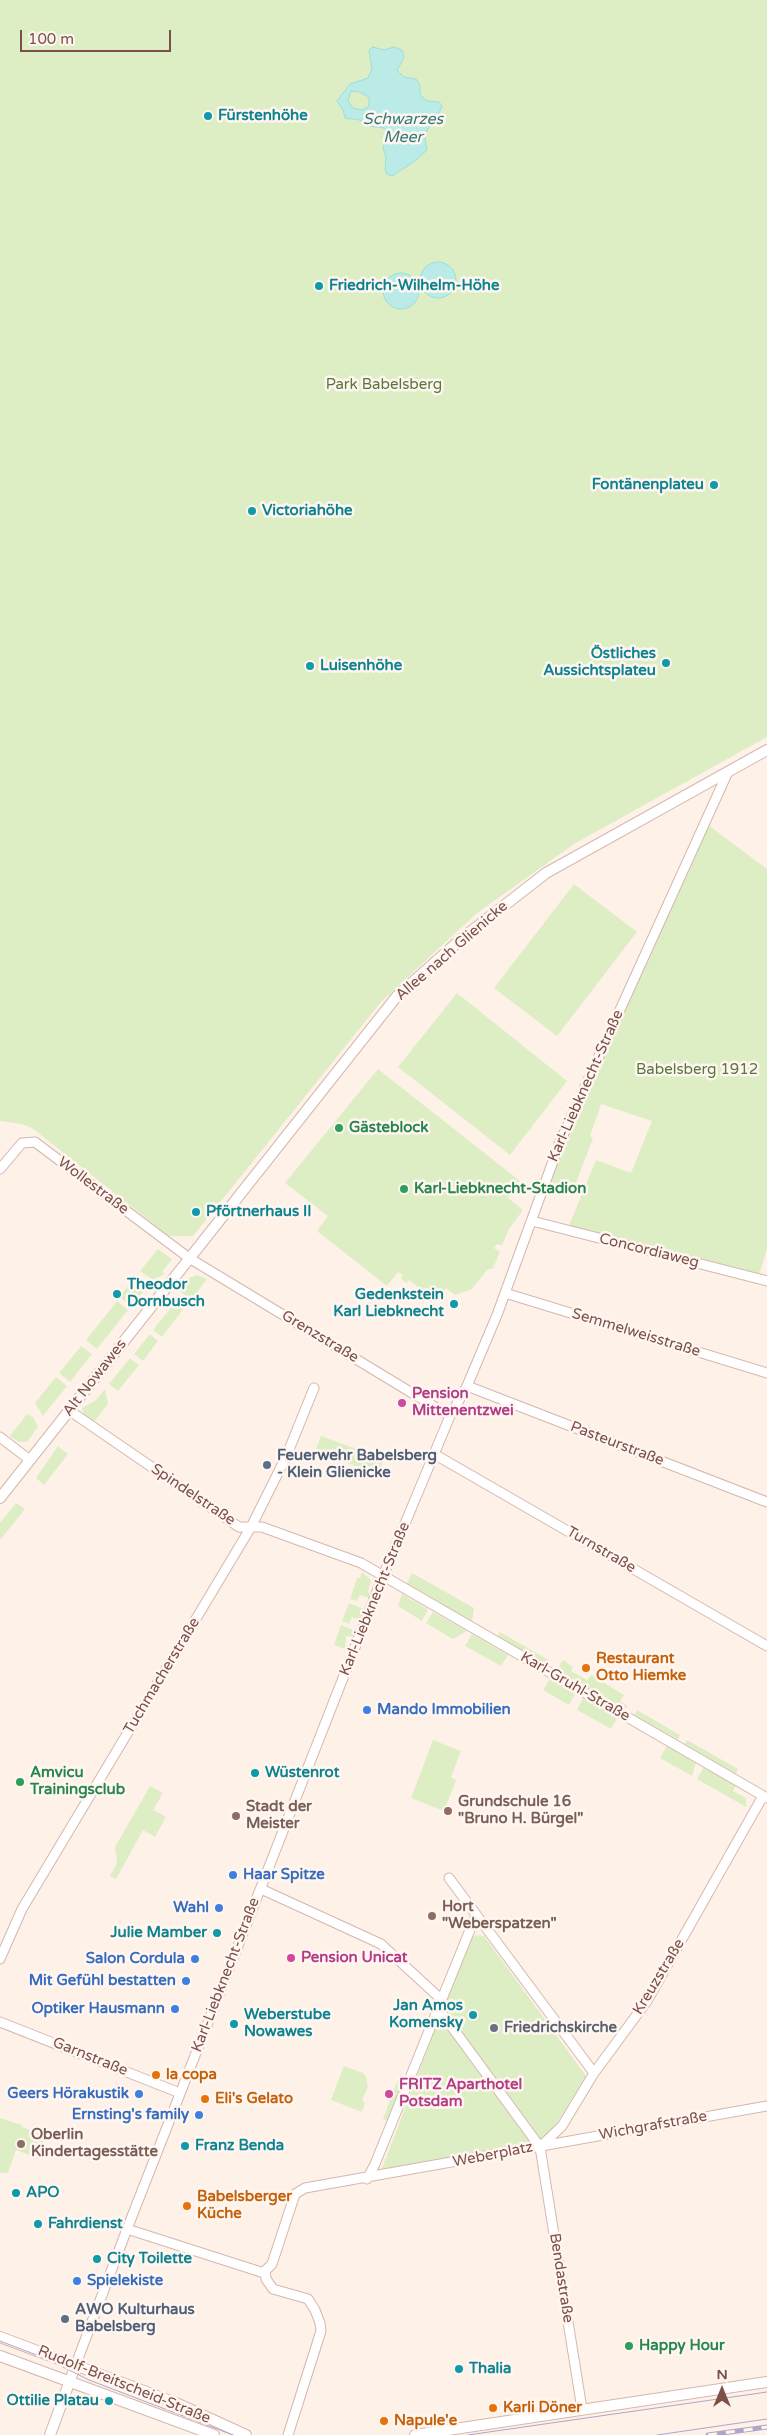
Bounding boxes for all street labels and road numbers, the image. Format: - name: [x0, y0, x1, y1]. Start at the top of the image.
- street label: Allee nach Glienicke: [392, 897, 512, 1005]
- street label: Karl-Liebknecht-Straße: [544, 1007, 628, 1165]
- street label: Wollestraße: [54, 1153, 132, 1219]
- street label: Concordiaweg: [597, 1230, 701, 1272]
- street label: Semmelweisstraße: [570, 1305, 702, 1361]
- street label: Grenzstraße: [278, 1307, 362, 1367]
- street label: Alt Nowawes: [59, 1336, 131, 1420]
- street label: Pasteurstraße: [568, 1418, 666, 1470]
- street label: Spindelstraße: [147, 1460, 239, 1530]
- street label: Karl-Liebknecht-Straße: [336, 1519, 414, 1679]
- street label: Turnstraße: [563, 1523, 639, 1577]
- street label: Tuchmacherstraße: [120, 1614, 204, 1738]
- street label: Karl-Gruhl-Straße: [517, 1648, 633, 1726]
- street label: Karl-Liebknecht-Straße: [188, 1895, 264, 2055]
- street label: Kreuzstraße: [629, 1936, 689, 2018]
- street label: Garnstraße: [50, 2034, 130, 2080]
- street label: Wichgrafstraße: [597, 2108, 709, 2144]
- street label: Weberplatz: [451, 2138, 535, 2172]
- street label: Bendastraße: [545, 2232, 577, 2324]
- street label: Rudolf-Breitscheid-Straße: [35, 2342, 213, 2428]

